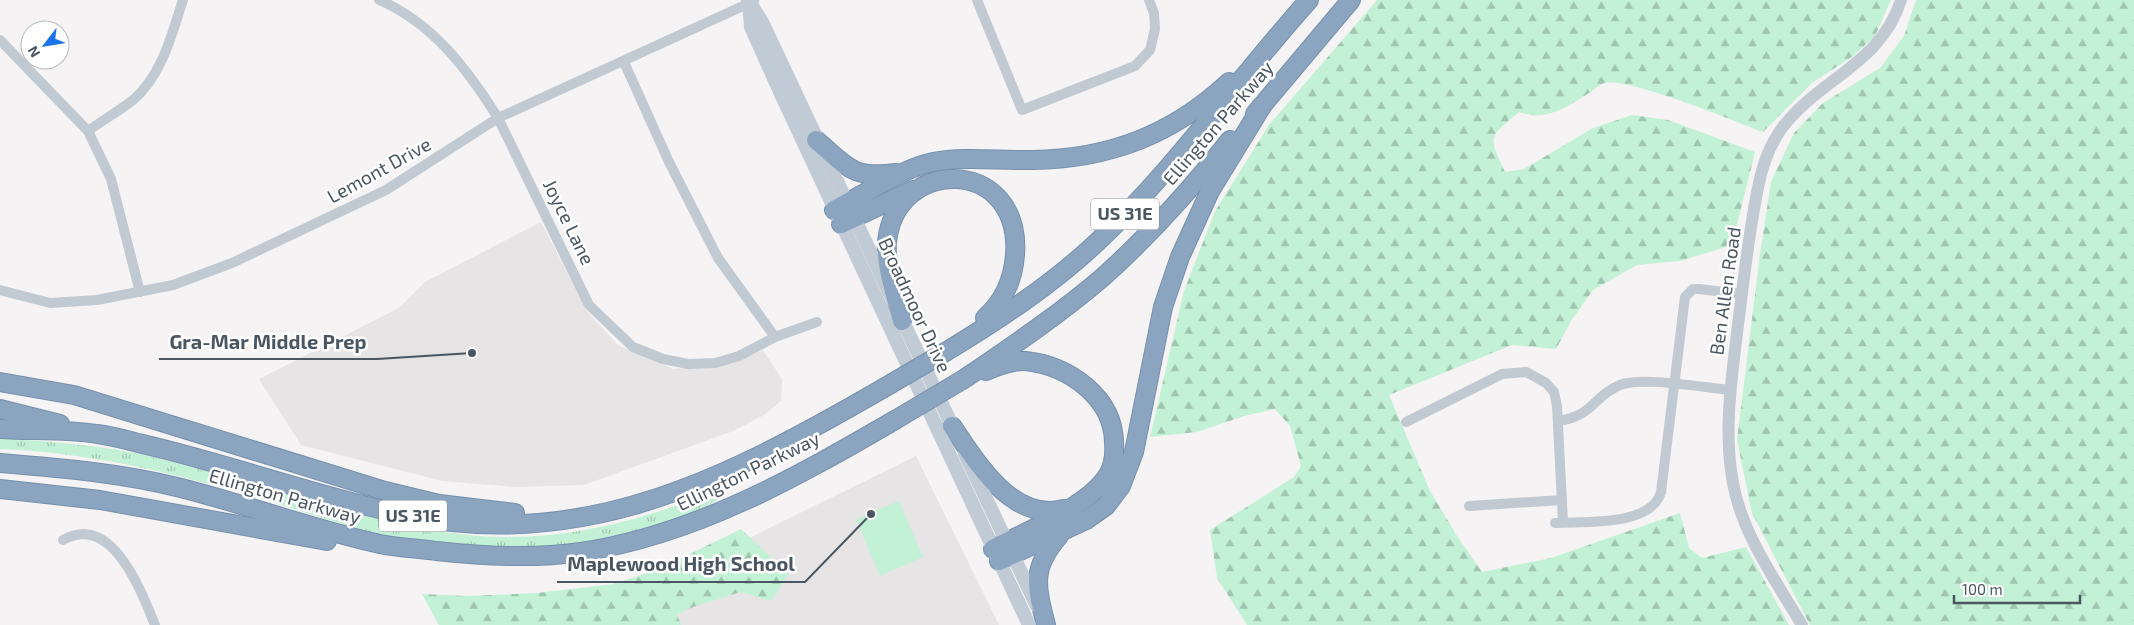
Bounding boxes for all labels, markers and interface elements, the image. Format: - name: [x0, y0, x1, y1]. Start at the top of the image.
- north arrow: [20, 20, 70, 70]
- text: N: [24, 43, 43, 61]
- street label: Ellington Parkway: [1158, 56, 1278, 189]
- street label: Lemont Drive: [323, 132, 435, 207]
- street label: Joyce Lane: [539, 175, 600, 268]
- road number: US 31E: [1091, 198, 1159, 230]
- street label: Ben Allen Road: [1704, 225, 1745, 356]
- street label: Broadmoor Drive: [874, 234, 957, 376]
- callout: Gra-Mar Middle Prep: [159, 324, 377, 359]
- text: Gra-Mar Middle Prep: [169, 329, 367, 353]
- street label: Ellington Parkway: [672, 426, 823, 515]
- street label: Ellington Parkway: [207, 463, 364, 528]
- road number: US 31E: [379, 501, 447, 532]
- callout: Maplewood High School: [557, 547, 805, 582]
- text: Maplewood High School: [567, 551, 795, 575]
- scale bar: [1954, 572, 2080, 604]
- text: 100 m: [1962, 580, 2003, 598]

